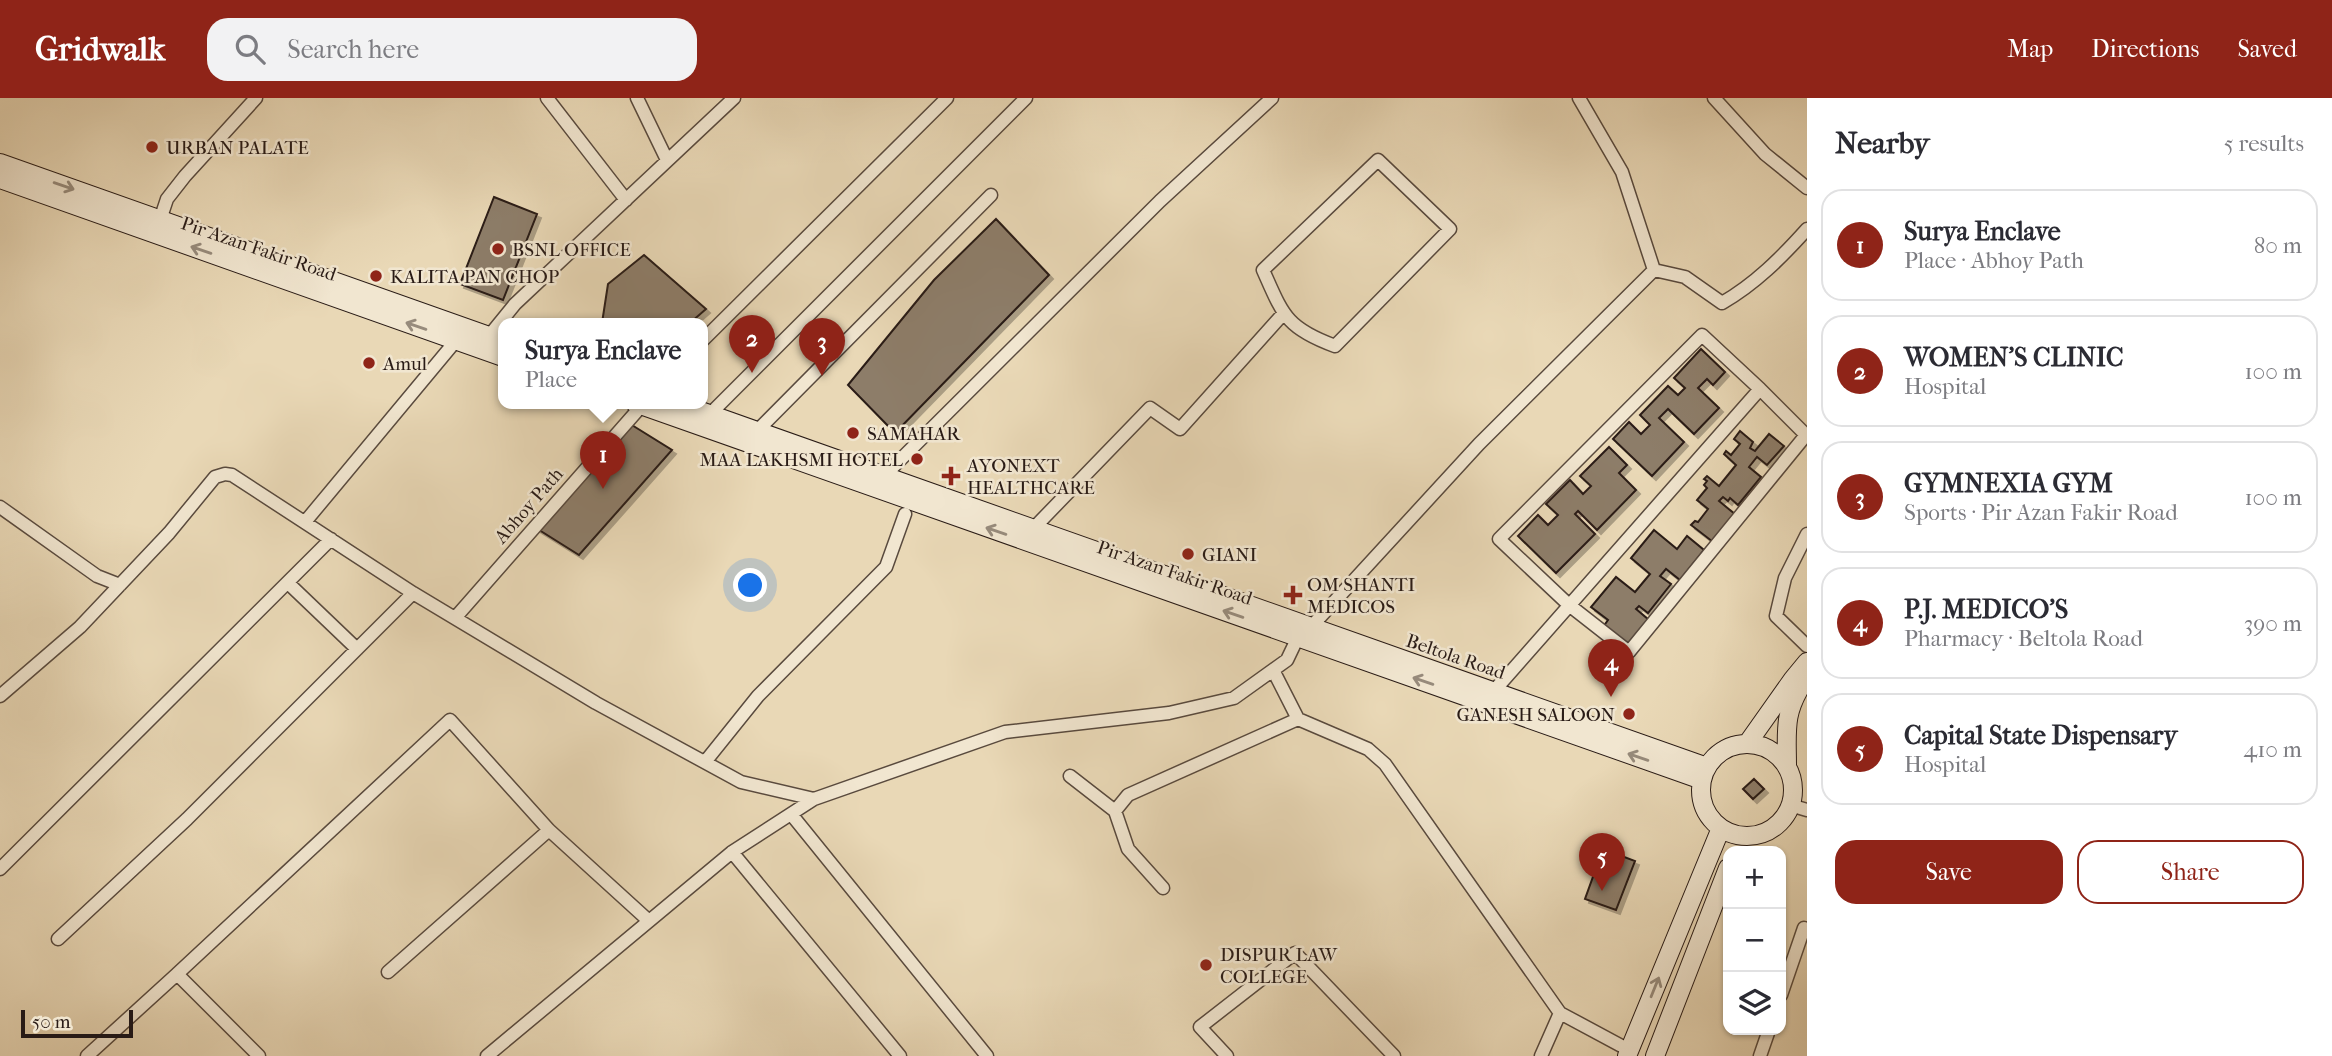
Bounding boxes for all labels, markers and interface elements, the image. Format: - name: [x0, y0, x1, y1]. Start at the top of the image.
- search box: [207, 18, 697, 81]
- text: Gridwalk: [35, 30, 165, 69]
- icon: search: [231, 30, 269, 68]
- text: Search here: [287, 34, 419, 65]
- text: Map: [2007, 35, 2053, 63]
- text: Directions: [2091, 35, 2199, 63]
- text: Saved: [2237, 35, 2297, 63]
- text: Nearby: [1835, 126, 1930, 161]
- text: 5 results: [2224, 130, 2304, 157]
- place label: URBAN PALATE: [166, 137, 309, 159]
- marker: URBAN PALATE: [144, 139, 160, 155]
- one-way arrow: [53, 181, 75, 193]
- street label: Pir Azan Fakir Road: [178, 212, 340, 286]
- text: Surya Enclave: [1904, 216, 2061, 247]
- text: 1: [1856, 232, 1864, 259]
- text: 80 m: [2254, 232, 2302, 259]
- place label: BSNL OFFICE: [512, 239, 631, 261]
- marker: BSNL OFFICE: [490, 241, 506, 257]
- one-way arrow: [191, 243, 213, 255]
- text: Place · Abhoy Path: [1904, 247, 2084, 274]
- place label: KALITA PAN CHOP: [390, 266, 560, 288]
- marker: KALITA PAN CHOP: [368, 268, 384, 284]
- pin: 2: [729, 315, 775, 373]
- popup: [498, 318, 708, 409]
- pin: 3: [799, 318, 845, 376]
- one-way arrow: [405, 319, 427, 331]
- text: Surya Enclave: [525, 335, 681, 366]
- text: WOMEN'S CLINIC: [1904, 342, 2123, 373]
- place label: Amul: [382, 353, 427, 375]
- marker: Amul: [361, 355, 377, 371]
- text: 2: [1854, 358, 1866, 385]
- text: 100 m: [2244, 358, 2302, 385]
- text: Place: [525, 366, 577, 393]
- text: Hospital: [1904, 373, 1986, 400]
- place label: SAMAHAR: [867, 423, 961, 445]
- marker: SAMAHAR: [845, 425, 861, 441]
- pin: 1: [580, 431, 626, 489]
- place label: MAA LAKHSMI HOTEL: [700, 449, 904, 471]
- marker: MAA LAKHSMI HOTEL: [909, 451, 925, 467]
- place label: AYONEXT HEALTHCARE: [966, 455, 1095, 499]
- street label: Abhoy Path: [489, 463, 568, 549]
- marker: AYONEXT HEALTHCARE: [941, 466, 961, 486]
- text: GYMNEXIA GYM: [1904, 468, 2113, 499]
- text: 3: [1855, 484, 1865, 511]
- text: 100 m: [2244, 484, 2302, 511]
- text: Sports · Pir Azan Fakir Road: [1904, 499, 2178, 526]
- one-way arrow: [985, 523, 1007, 536]
- street label: Pir Azan Fakir Road: [1094, 536, 1256, 610]
- place label: GIANI: [1202, 544, 1257, 566]
- marker: GIANI: [1180, 546, 1196, 562]
- your location: [733, 568, 767, 602]
- place label: OM SHANTI MEDICOS: [1307, 574, 1415, 618]
- marker: OM SHANTI MEDICOS: [1285, 587, 1301, 603]
- text: P.J. MEDICO'S: [1904, 594, 2068, 625]
- one-way arrow: [1223, 607, 1245, 620]
- text: 4: [1853, 610, 1867, 637]
- text: 390 m: [2244, 610, 2302, 637]
- text: Pharmacy · Beltola Road: [1904, 625, 2143, 652]
- street label: Beltola Road: [1403, 630, 1509, 684]
- pin: 4: [1588, 639, 1634, 697]
- one-way arrow: [1413, 674, 1434, 687]
- place label: GANESH SALOON: [1456, 704, 1616, 726]
- marker: GANESH SALOON: [1621, 706, 1637, 722]
- text: Capital State Dispensary: [1904, 720, 2177, 751]
- text: 5: [1855, 736, 1865, 763]
- text: 410 m: [2244, 736, 2302, 763]
- one-way arrow: [1627, 750, 1649, 762]
- text: Hospital: [1904, 751, 1986, 778]
- pin: 5: [1579, 833, 1625, 891]
- button: Save: [1835, 840, 2063, 904]
- button: Share: [2077, 840, 2304, 904]
- map controls: [1723, 846, 1786, 1035]
- button: +: [1723, 846, 1786, 909]
- button: −: [1723, 909, 1786, 972]
- place label: DISPUR LAW COLLEGE: [1220, 944, 1338, 988]
- marker: DISPUR LAW COLLEGE: [1198, 957, 1214, 973]
- button: layers: [1723, 972, 1786, 1035]
- one-way arrow: [1650, 976, 1663, 998]
- scale bar: [21, 1007, 133, 1039]
- text: 50 m: [32, 1011, 71, 1033]

